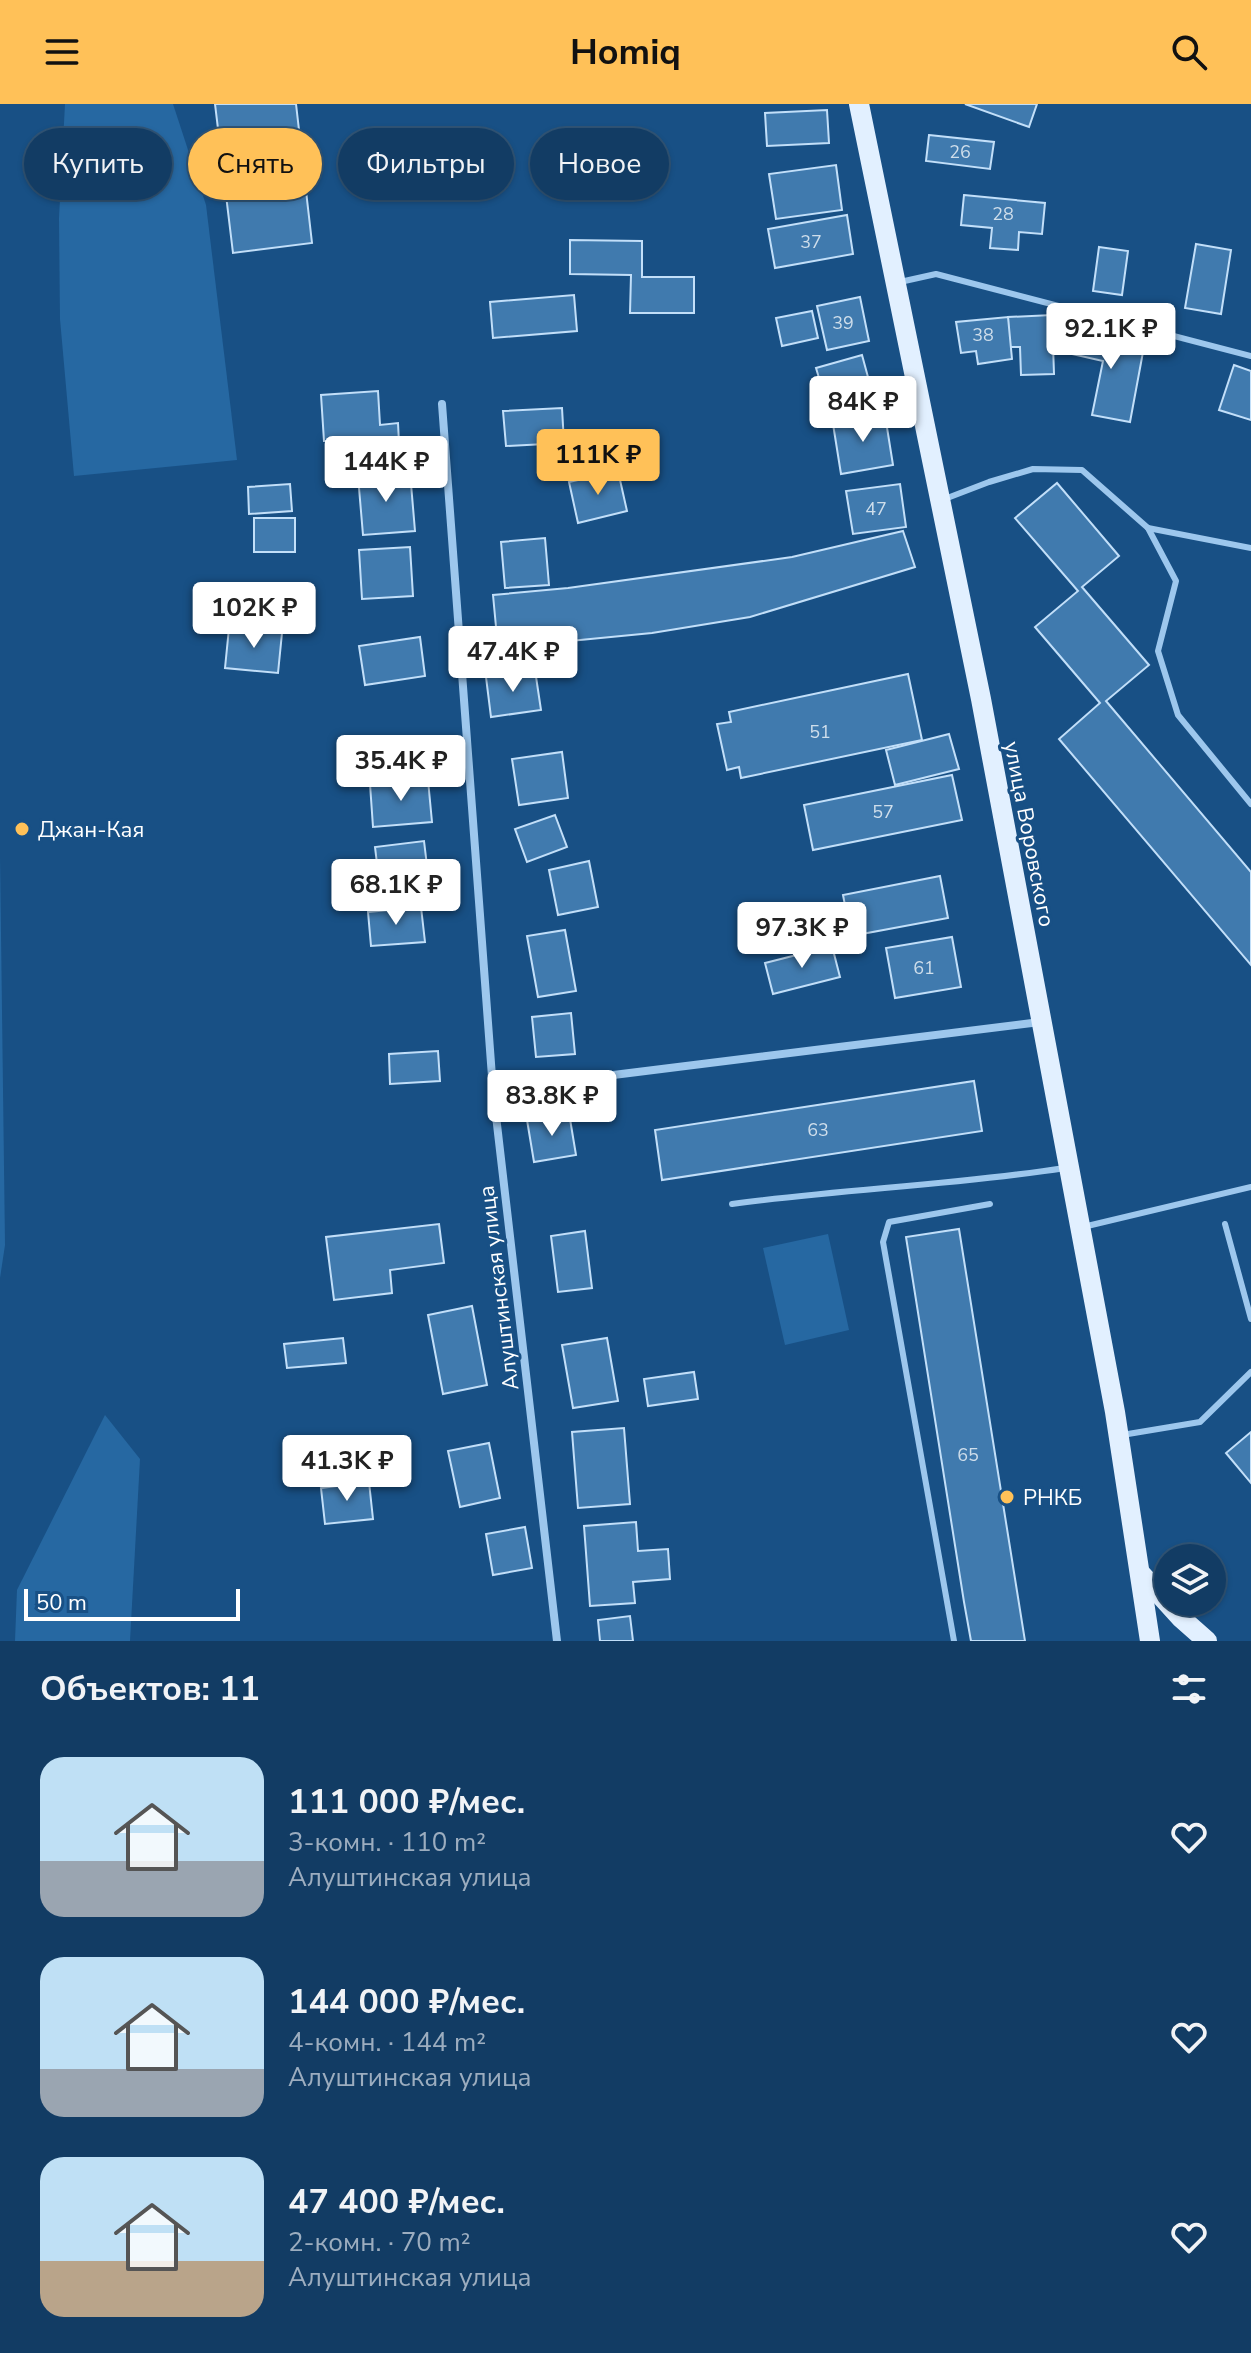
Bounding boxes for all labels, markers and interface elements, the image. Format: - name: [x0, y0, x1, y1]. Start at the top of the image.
- text: Homiq: [570, 28, 681, 77]
- icon: menu: [40, 30, 84, 74]
- icon: search: [1167, 30, 1211, 74]
- chip: Купить: [24, 128, 172, 200]
- chip: Снять: [188, 128, 322, 200]
- chip: Фильтры: [338, 128, 514, 200]
- chip: Новое: [530, 128, 669, 200]
- house number: 26: [949, 140, 971, 164]
- house number: 28: [992, 202, 1014, 226]
- house number: 37: [800, 230, 822, 254]
- pin: 92.1K ₽: [1037, 303, 1185, 371]
- house number: 39: [832, 311, 854, 335]
- text: 92.1K ₽: [1064, 311, 1158, 346]
- house number: 38: [972, 323, 994, 347]
- pin: 84K ₽: [807, 376, 919, 444]
- text: 84K ₽: [827, 384, 899, 419]
- pin: 111K ₽: [533, 429, 663, 497]
- pin: 144K ₽: [321, 436, 451, 504]
- text: 111K ₽: [555, 437, 641, 472]
- text: 144K ₽: [343, 444, 429, 479]
- house number: 47: [865, 497, 887, 521]
- pin: 102K ₽: [189, 582, 319, 650]
- text: 102K ₽: [211, 590, 297, 625]
- pin: 47.4K ₽: [439, 626, 587, 694]
- text: 47.4K ₽: [466, 634, 560, 669]
- house number: 51: [809, 720, 831, 744]
- pin: 35.4K ₽: [327, 735, 475, 803]
- street label: улица Воровского: [996, 739, 1062, 929]
- text: 35.4K ₽: [354, 743, 448, 778]
- house number: 57: [872, 800, 894, 824]
- place label: Джан-Кая: [38, 815, 144, 845]
- marker: Джан-Кая: [13, 820, 31, 838]
- pin: 68.1K ₽: [322, 859, 470, 927]
- text: 68.1K ₽: [349, 867, 443, 902]
- pin: 97.3K ₽: [728, 902, 876, 970]
- text: 97.3K ₽: [755, 910, 849, 945]
- house number: 61: [913, 956, 935, 980]
- pin: 83.8K ₽: [478, 1070, 626, 1138]
- text: 83.8K ₽: [505, 1078, 599, 1113]
- house number: 63: [807, 1118, 829, 1142]
- street label: Алуштинская улица: [472, 1184, 526, 1392]
- pin: 41.3K ₽: [273, 1435, 421, 1503]
- text: 41.3K ₽: [300, 1443, 394, 1478]
- house number: 65: [957, 1443, 979, 1467]
- place label: РНКБ: [1023, 1483, 1082, 1513]
- marker: РНКБ: [998, 1488, 1016, 1506]
- map controls: [1154, 1544, 1226, 1616]
- button: layers: [1154, 1544, 1226, 1616]
- scale bar: [24, 1585, 240, 1621]
- text: 50 m: [36, 1588, 87, 1618]
- text: Объектов: 11: [40, 1666, 260, 1712]
- icon: filters: [1167, 1667, 1211, 1711]
- text: 111 000 ₽/мес.: [288, 1779, 525, 1825]
- icon: home: [104, 1789, 200, 1885]
- icon: heart: [1167, 1815, 1211, 1859]
- text: 3-комн. · 110 m²: [288, 1825, 486, 1860]
- text: Алуштинская улица: [288, 1860, 531, 1895]
- text: 144 000 ₽/мес.: [288, 1979, 525, 2025]
- icon: home: [104, 1989, 200, 2085]
- icon: heart: [1167, 2015, 1211, 2059]
- text: 4-комн. · 144 m²: [288, 2025, 486, 2060]
- text: Алуштинская улица: [288, 2060, 531, 2095]
- text: 47 400 ₽/мес.: [288, 2179, 505, 2225]
- icon: home: [104, 2189, 200, 2285]
- icon: heart: [1167, 2215, 1211, 2259]
- text: 2-комн. · 70 m²: [288, 2225, 471, 2260]
- text: Алуштинская улица: [288, 2260, 531, 2295]

